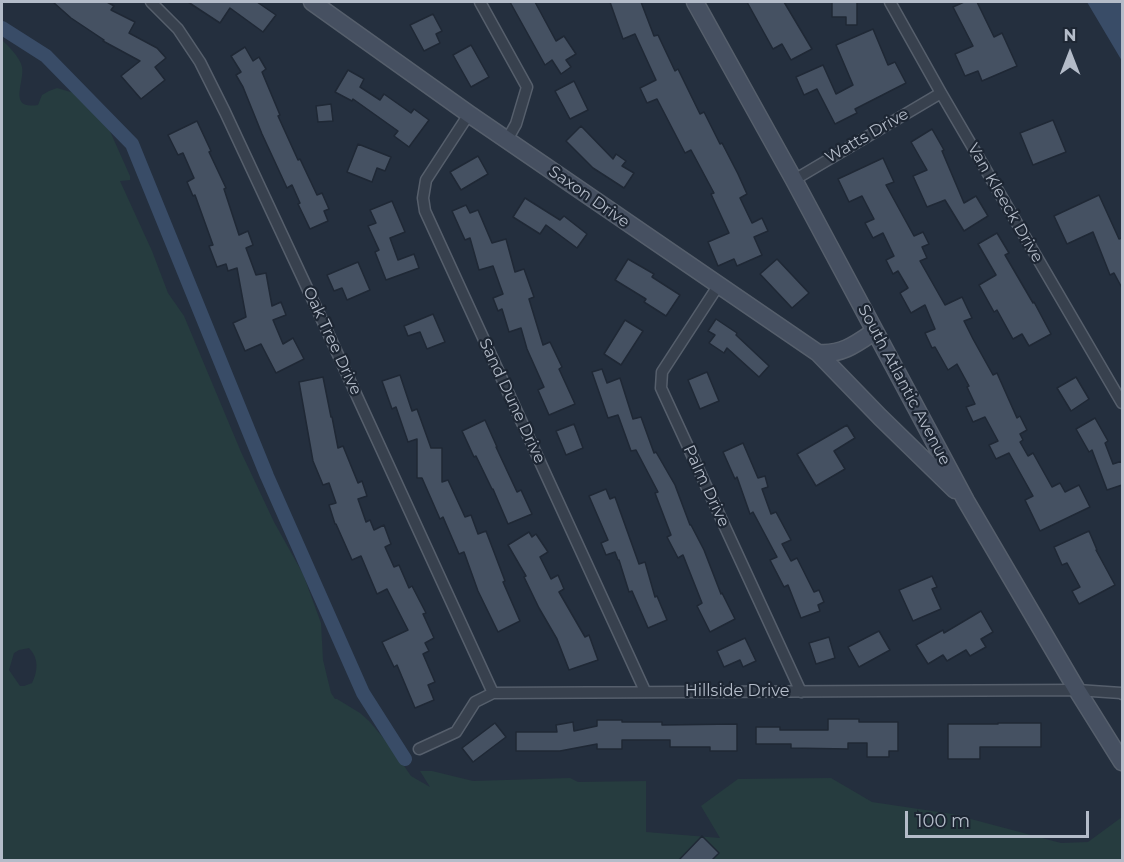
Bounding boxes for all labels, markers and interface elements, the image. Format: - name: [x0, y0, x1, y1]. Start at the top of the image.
- north arrow: [1040, 24, 1100, 84]
- text: N: [1064, 26, 1076, 45]
- street label: Watts Drive: [822, 104, 912, 168]
- street label: Van Kleeck Drive: [963, 140, 1047, 266]
- street label: Saxon Drive: [545, 162, 633, 232]
- street label: Oak Tree Drive: [299, 284, 365, 398]
- street label: South Atlantic Avenue: [854, 301, 954, 469]
- street label: Sand Dune Drive: [475, 335, 549, 467]
- street label: Palm Drive: [679, 442, 733, 530]
- street label: Hillside Drive: [685, 681, 789, 701]
- scale bar: [908, 799, 1092, 837]
- text: 100 m: [916, 810, 970, 832]

